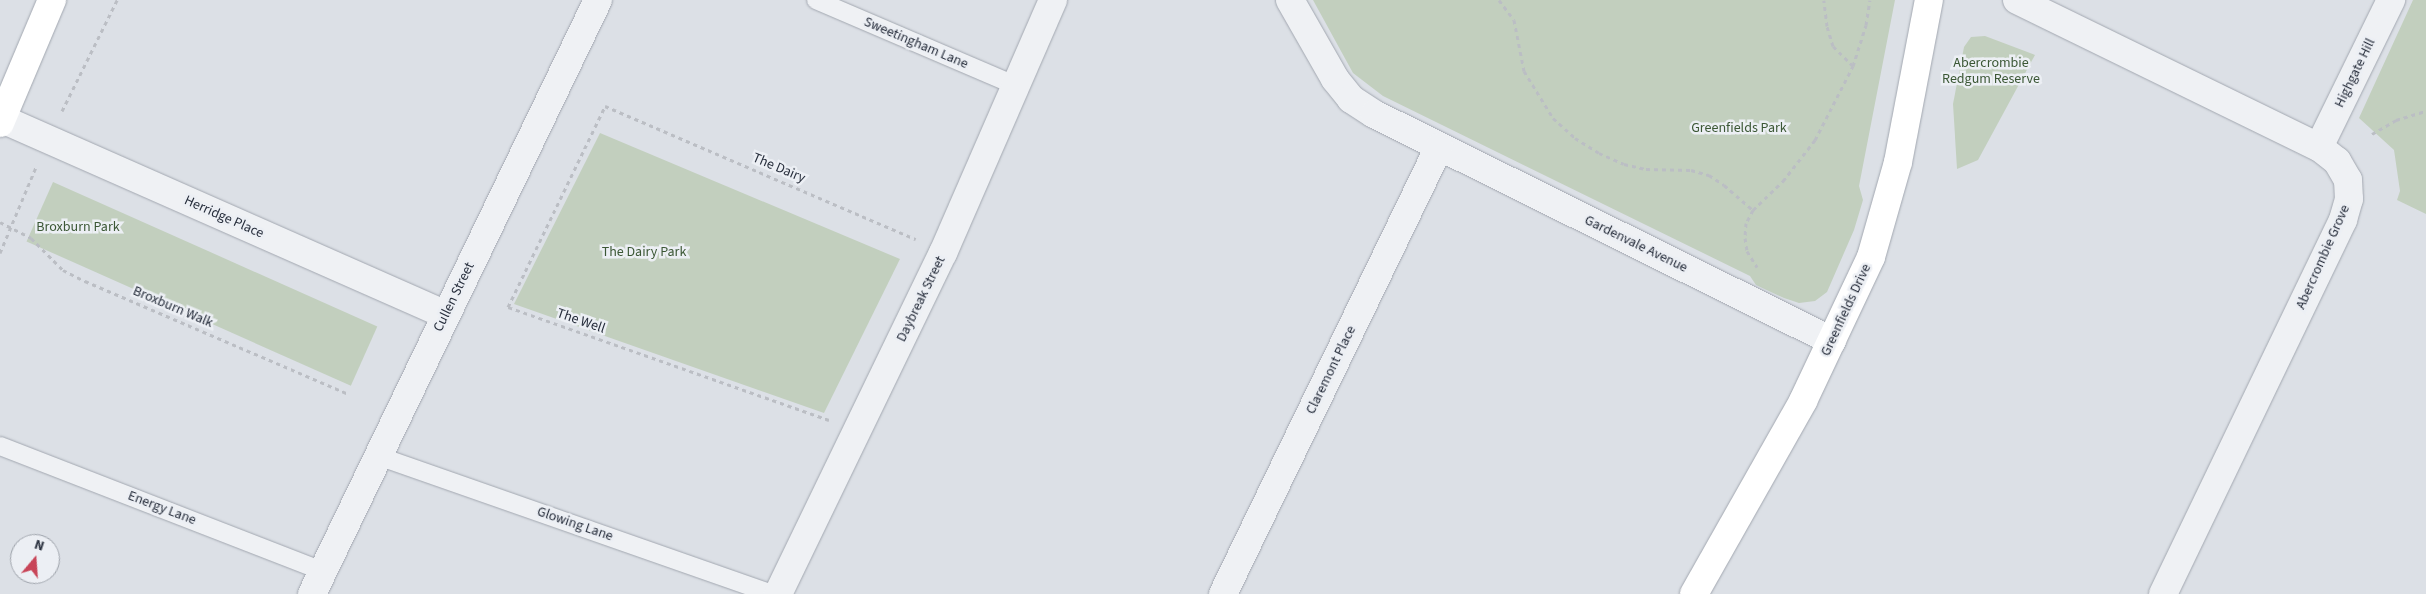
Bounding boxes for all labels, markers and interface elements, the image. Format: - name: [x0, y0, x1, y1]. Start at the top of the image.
- street label: Sweetingham Lane: [861, 13, 971, 73]
- street label: Highgate Hill: [2331, 36, 2379, 110]
- park label: Abercrombie Redgum Reserve: [1942, 55, 2040, 88]
- park label: Greenfields Park: [1691, 120, 1787, 136]
- street label: The Dairy: [750, 149, 808, 187]
- street label: Herridge Place: [182, 192, 266, 242]
- street label: Abercrombie Grove: [2292, 202, 2354, 312]
- street label: Gardenvale Avenue: [1582, 212, 1690, 276]
- park label: Broxburn Park: [36, 219, 120, 235]
- park label: The Dairy Park: [602, 244, 686, 260]
- street label: Daybreak Street: [893, 253, 949, 345]
- street label: Cullen Street: [430, 260, 478, 334]
- street label: Greenfields Drive: [1817, 261, 1875, 359]
- street label: Broxburn Walk: [130, 283, 216, 331]
- street label: The Well: [555, 305, 607, 337]
- street label: Claremont Place: [1302, 323, 1360, 417]
- street label: Energy Lane: [125, 487, 199, 529]
- street label: Glowing Lane: [535, 503, 615, 545]
- north arrow: [10, 534, 60, 584]
- text: N: [32, 535, 47, 557]

